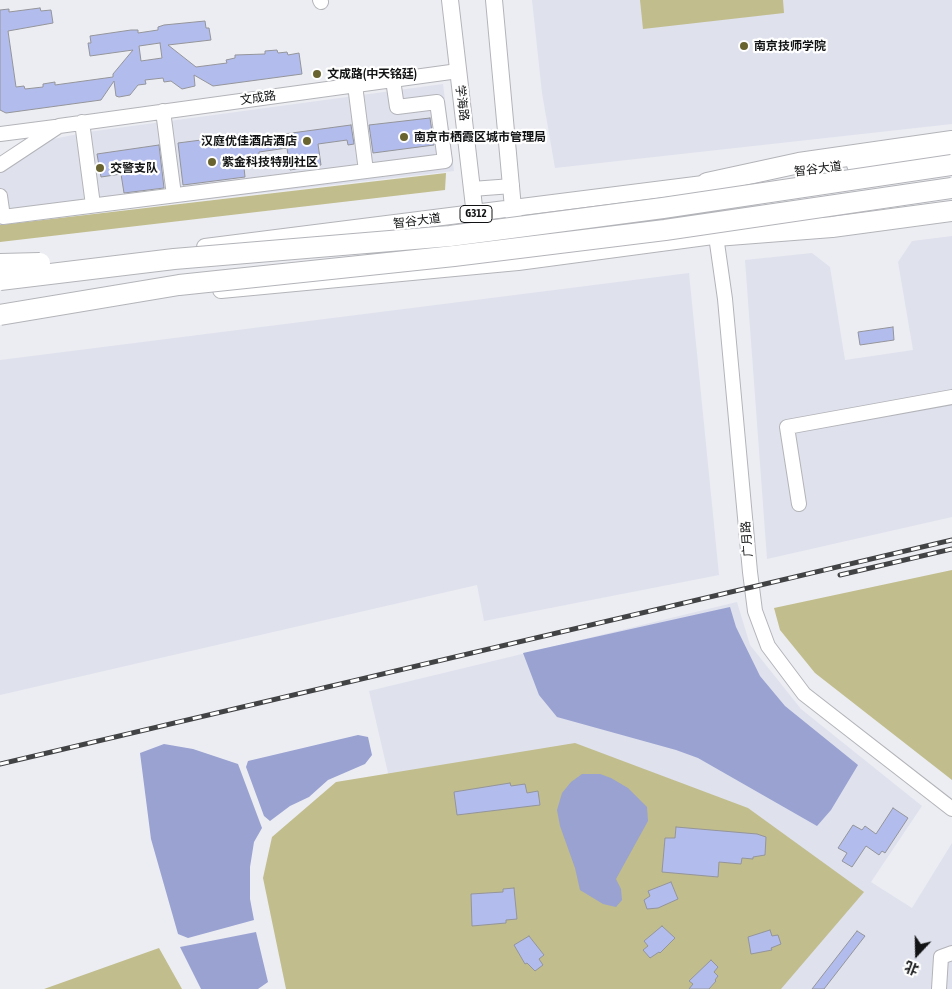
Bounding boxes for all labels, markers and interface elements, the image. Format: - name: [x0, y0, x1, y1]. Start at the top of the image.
- place label: 南京技师学院: [754, 39, 826, 53]
- marker: 南京技师学院: [738, 40, 750, 52]
- place label: 文成路(中天铭廷): [327, 67, 417, 81]
- marker: 文成路(中天铭廷): [311, 68, 323, 80]
- street label: 学海路: [453, 84, 471, 122]
- street label: 文成路: [239, 88, 277, 108]
- place label: 南京市栖霞区城市管理局: [414, 130, 546, 144]
- marker: 南京市栖霞区城市管理局: [398, 131, 410, 143]
- place label: 汉庭优佳酒店酒店: [201, 134, 297, 148]
- marker: 汉庭优佳酒店酒店: [301, 135, 313, 147]
- place label: 紫金科技特别社区: [222, 155, 318, 169]
- marker: 紫金科技特别社区: [206, 156, 218, 168]
- street label: 智谷大道: [793, 159, 843, 179]
- place label: 交警支队: [110, 161, 158, 175]
- marker: 交警支队: [94, 162, 106, 174]
- road number: G312: [460, 205, 492, 222]
- street label: 智谷大道: [392, 211, 442, 231]
- street label: 广月路: [739, 521, 755, 557]
- north arrow: [892, 929, 942, 979]
- text: 北: [902, 958, 921, 978]

